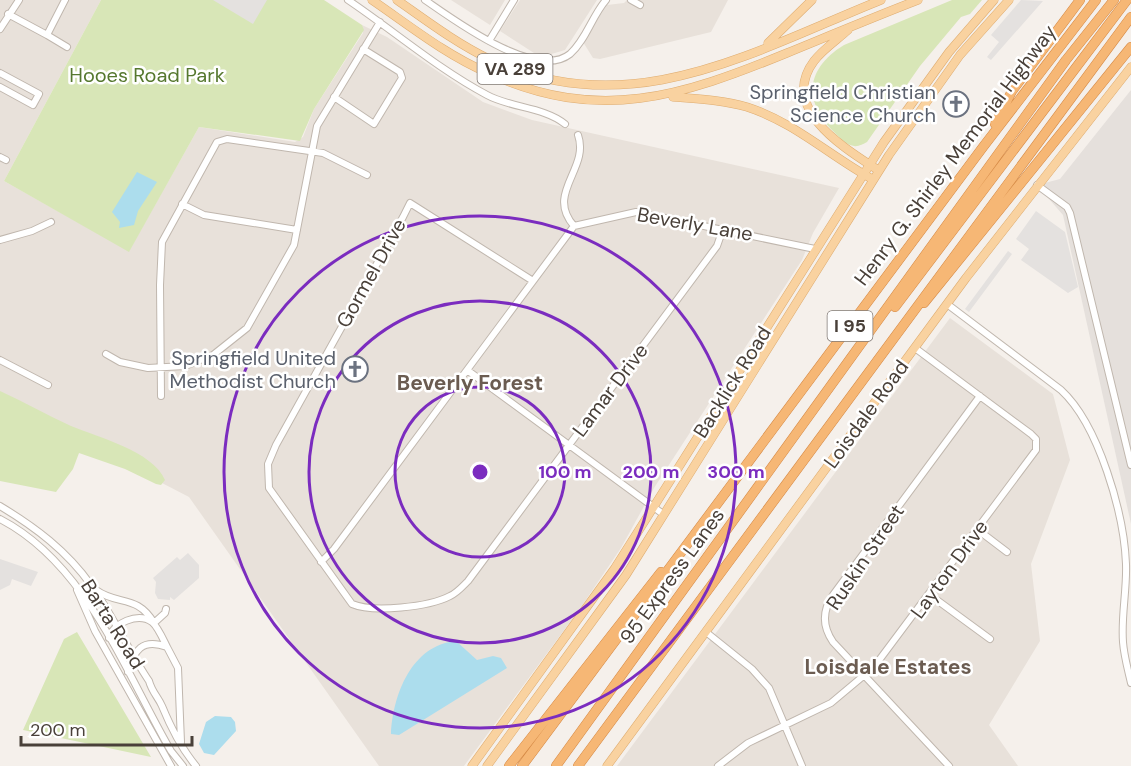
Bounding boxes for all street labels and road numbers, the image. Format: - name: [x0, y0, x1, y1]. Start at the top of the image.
- street label: Henry G. Shirley Memorial Highway: [848, 19, 1062, 291]
- road number: VA 289: [478, 54, 552, 84]
- street label: Beverly Lane: [635, 201, 755, 247]
- street label: Gormel Drive: [330, 214, 412, 332]
- road number: I 95: [828, 311, 872, 341]
- street label: Backlick Road: [687, 321, 777, 443]
- street label: Lamar Drive: [566, 338, 654, 442]
- street label: Loisdale Road: [818, 355, 914, 473]
- street label: Ruskin Street: [820, 499, 910, 615]
- street label: 95 Express Lanes: [614, 503, 730, 649]
- street label: Layton Drive: [904, 515, 994, 623]
- street label: Barta Road: [75, 574, 151, 674]

